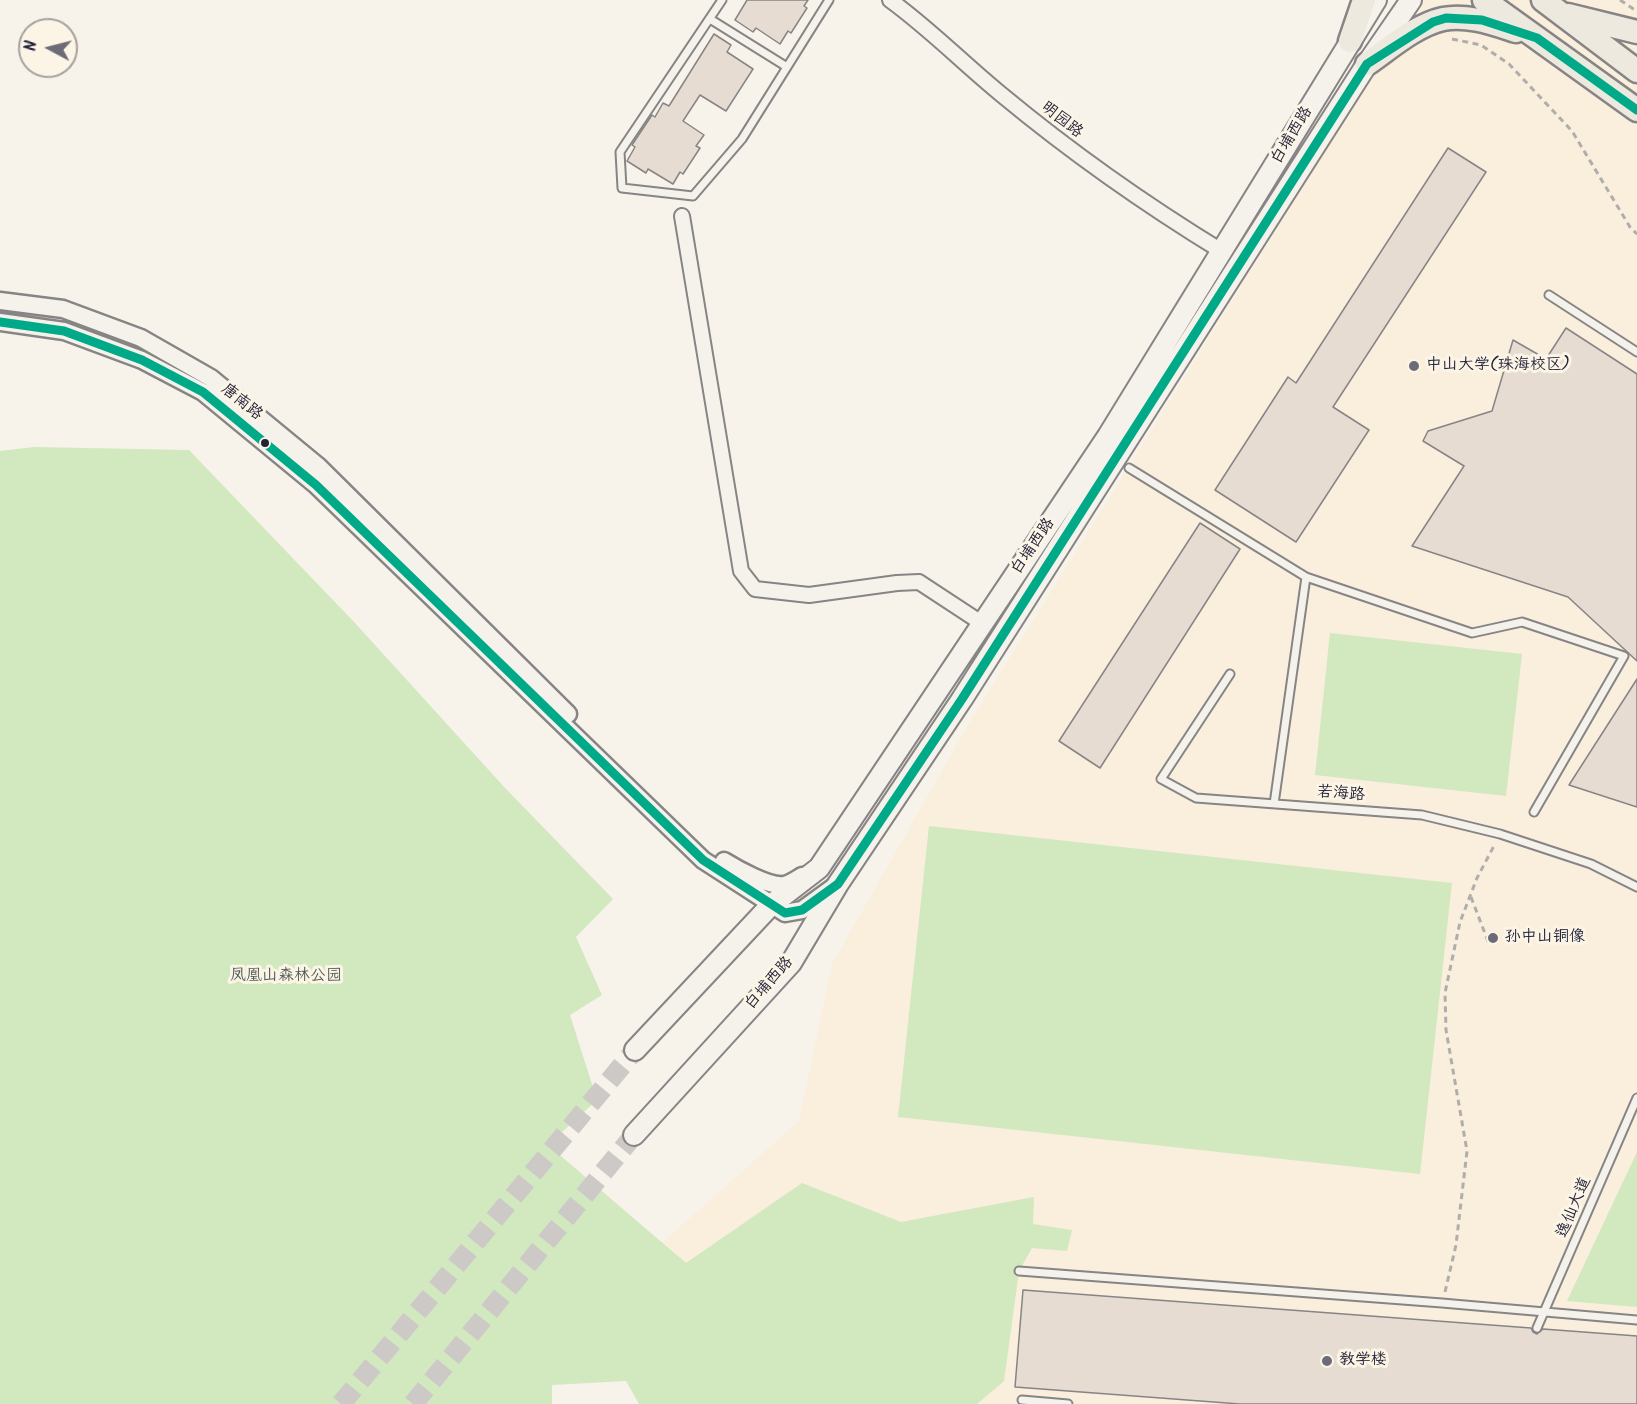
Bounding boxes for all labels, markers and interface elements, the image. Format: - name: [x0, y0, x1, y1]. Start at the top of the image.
- north arrow: [18, 18, 78, 78]
- text: N: [19, 39, 45, 53]
- street label: 明园路: [1036, 99, 1086, 143]
- street label: 白埔西路: [1268, 104, 1318, 168]
- place label: 中山大学(珠海校区): [1426, 356, 1570, 376]
- marker: 中山大学(珠海校区): [1407, 359, 1421, 373]
- street label: 唐南路: [216, 380, 266, 426]
- unlabelled marker: [259, 437, 271, 449]
- street label: 白埔西路: [1008, 515, 1060, 579]
- street label: 若海路: [1316, 784, 1366, 806]
- place label: 孙中山铜像: [1505, 928, 1585, 948]
- marker: 孙中山铜像: [1486, 931, 1500, 945]
- street label: 白埔西路: [742, 954, 798, 1014]
- park label: 凤凰山森林公园: [230, 967, 342, 987]
- street label: 逸仙大道: [1554, 1175, 1596, 1241]
- place label: 教学楼: [1339, 1351, 1387, 1371]
- marker: 教学楼: [1320, 1354, 1334, 1368]

